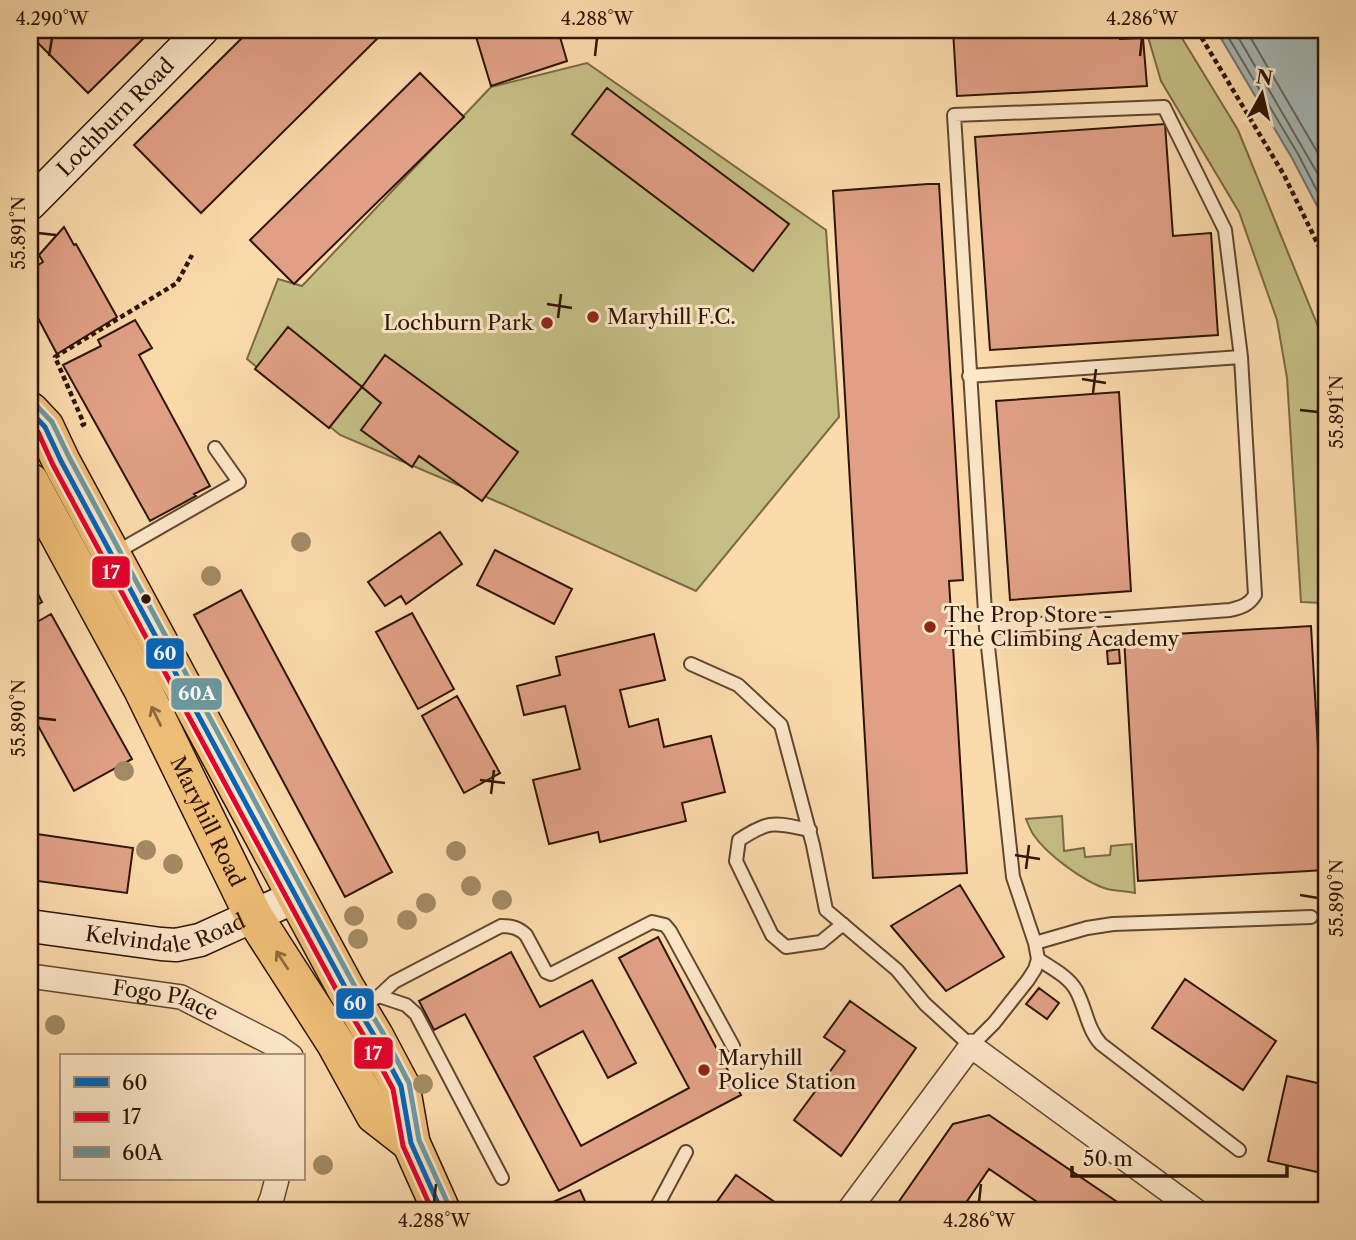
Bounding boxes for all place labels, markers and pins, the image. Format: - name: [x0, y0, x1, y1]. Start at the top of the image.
- place label: Maryhill F.C.: [607, 304, 736, 329]
- marker: Maryhill F.C.: [585, 309, 601, 325]
- place label: Lochburn Park: [383, 310, 534, 335]
- marker: Lochburn Park: [539, 315, 555, 331]
- unlabelled marker: [139, 592, 153, 606]
- place label: The Prop Store - The Climbing Academy: [944, 602, 1180, 651]
- marker: The Prop Store - The Climbing Academy: [922, 619, 938, 635]
- place label: Maryhill Police Station: [718, 1045, 856, 1094]
- marker: Maryhill Police Station: [696, 1062, 712, 1078]

